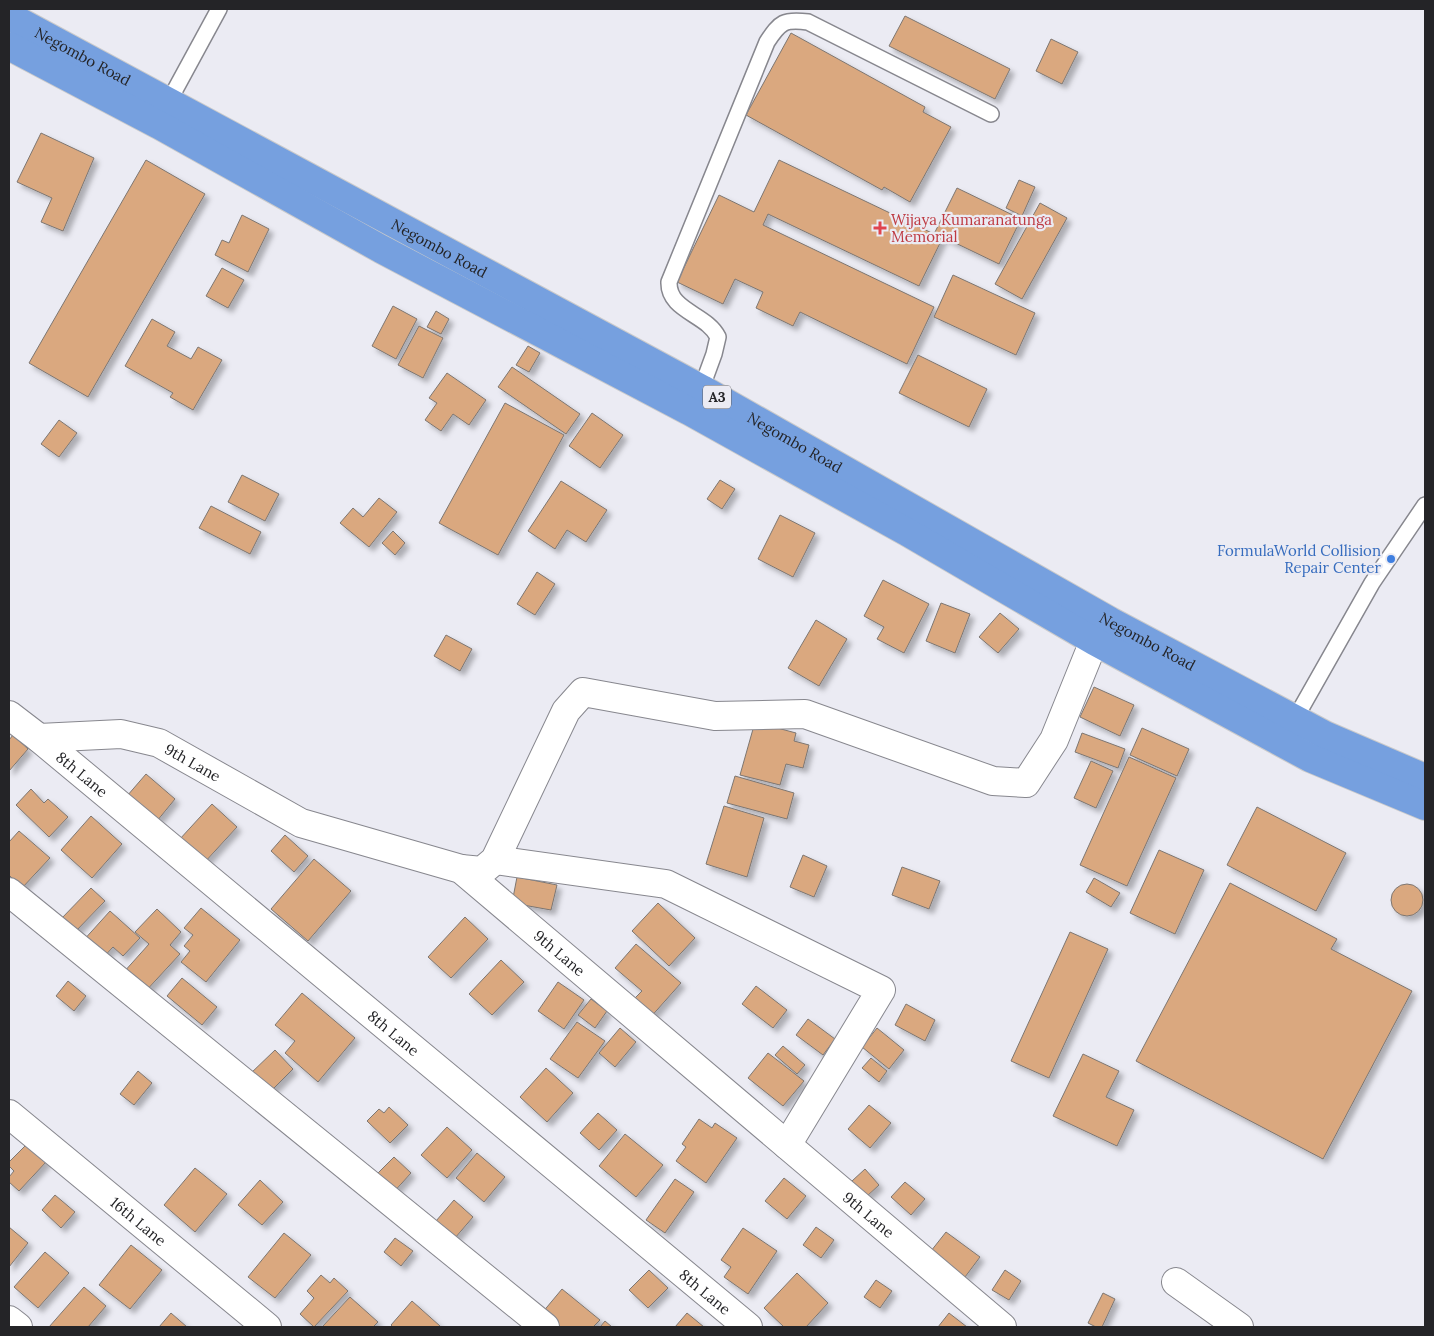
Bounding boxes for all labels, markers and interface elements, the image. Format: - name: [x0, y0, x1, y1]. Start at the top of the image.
- street label: Negombo Road: [32, 22, 134, 89]
- place label: Wijaya Kumaranatunga Memorial: [891, 210, 1052, 246]
- street label: Negombo Road: [388, 214, 491, 281]
- marker: Wijaya Kumaranatunga Memorial: [873, 221, 887, 235]
- road number: A3: [703, 386, 731, 408]
- street label: Negombo Road: [744, 407, 846, 476]
- place label: FormulaWorld Collision Repair Center: [1217, 541, 1382, 577]
- marker: FormulaWorld Collision Repair Center: [1385, 553, 1397, 565]
- street label: Negombo Road: [1096, 608, 1199, 674]
- street label: 9th Lane: [161, 739, 224, 785]
- street label: 8th Lane: [53, 747, 112, 801]
- street label: 9th Lane: [530, 925, 589, 980]
- street label: 8th Lane: [364, 1006, 423, 1060]
- street label: 9th Lane: [839, 1187, 898, 1241]
- street label: 16th Lane: [107, 1192, 170, 1250]
- street label: 8th Lane: [676, 1265, 735, 1318]

